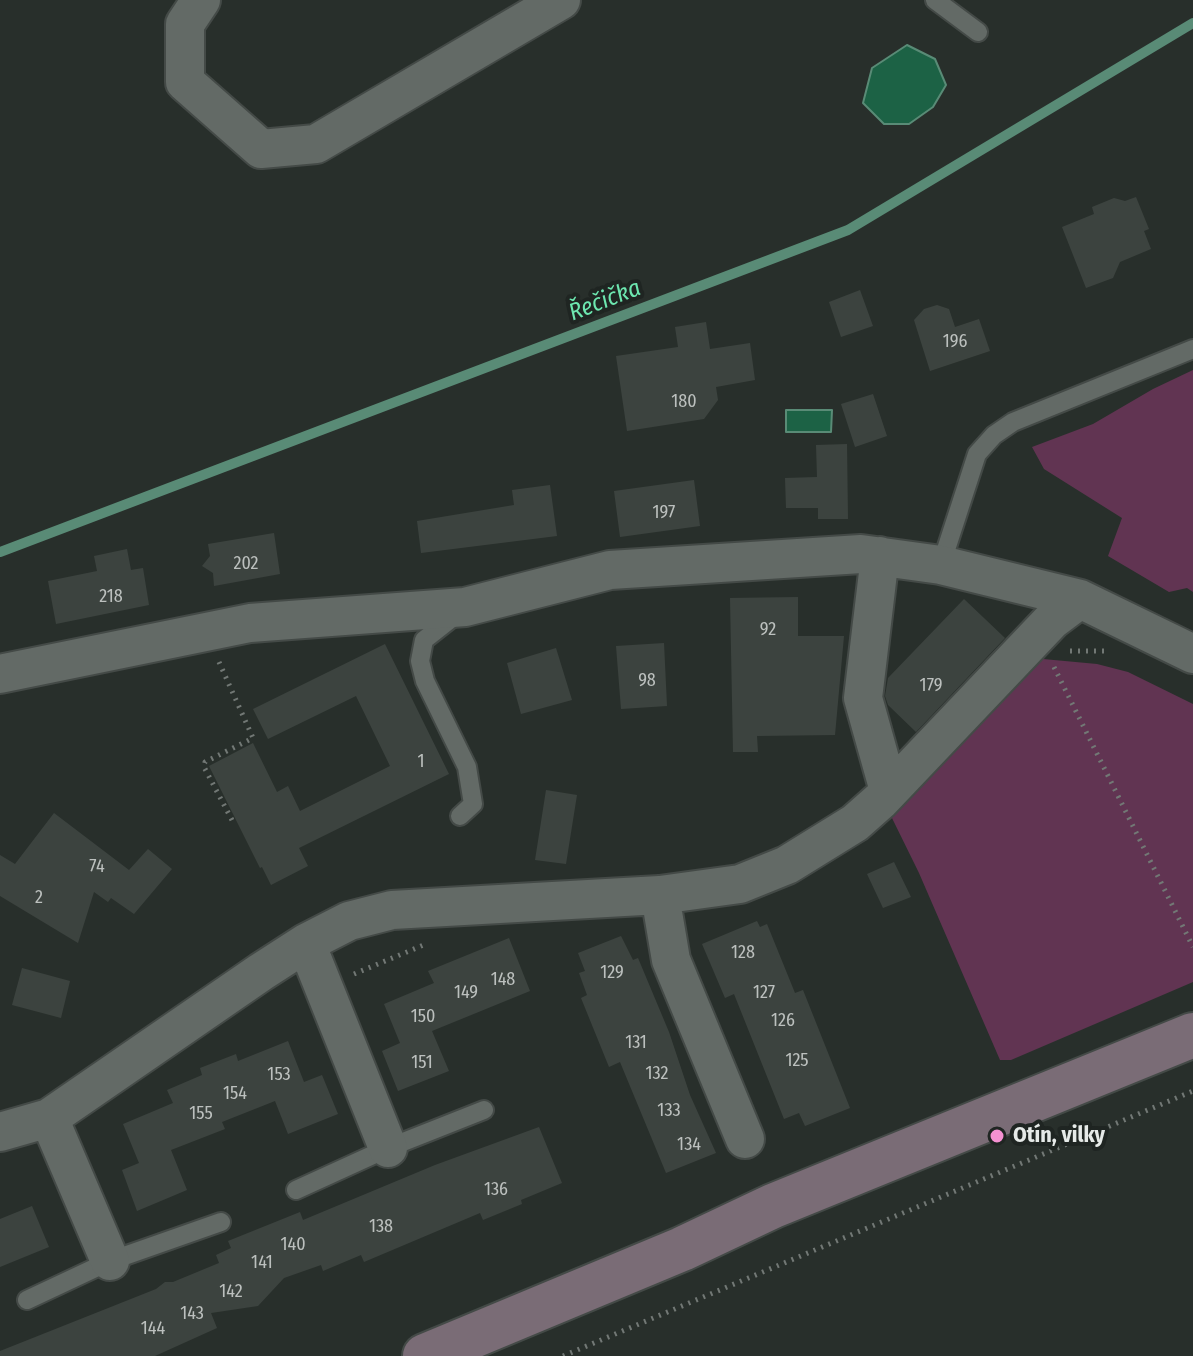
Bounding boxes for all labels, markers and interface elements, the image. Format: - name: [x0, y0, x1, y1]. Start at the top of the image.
- water label: Řečička: [565, 274, 645, 328]
- house number: 196: [943, 331, 967, 353]
- house number: 180: [671, 391, 697, 413]
- house number: 197: [653, 502, 675, 524]
- house number: 202: [233, 553, 259, 575]
- house number: 218: [99, 586, 123, 608]
- house number: 92: [760, 619, 776, 641]
- house number: 98: [638, 670, 656, 692]
- house number: 179: [920, 675, 942, 697]
- house number: 1: [417, 751, 425, 773]
- house number: 74: [89, 856, 105, 878]
- house number: 2: [35, 887, 43, 909]
- house number: 128: [731, 942, 755, 964]
- house number: 129: [600, 962, 624, 984]
- house number: 148: [491, 969, 515, 991]
- house number: 149: [454, 982, 478, 1004]
- house number: 127: [753, 982, 775, 1004]
- house number: 150: [411, 1006, 435, 1028]
- house number: 126: [771, 1010, 795, 1032]
- house number: 131: [625, 1032, 647, 1054]
- house number: 125: [785, 1050, 809, 1072]
- house number: 151: [411, 1052, 433, 1074]
- house number: 132: [646, 1063, 668, 1085]
- house number: 153: [267, 1064, 291, 1086]
- house number: 154: [223, 1083, 247, 1105]
- house number: 133: [657, 1100, 681, 1122]
- house number: 155: [189, 1103, 213, 1125]
- place label: Otín, vilky: [1013, 1123, 1105, 1149]
- marker: Otín, vilky: [988, 1127, 1006, 1145]
- house number: 134: [677, 1134, 701, 1156]
- house number: 136: [484, 1179, 508, 1201]
- house number: 138: [369, 1216, 393, 1238]
- house number: 140: [280, 1234, 306, 1256]
- house number: 141: [251, 1252, 273, 1274]
- house number: 142: [219, 1281, 243, 1303]
- house number: 143: [180, 1303, 204, 1325]
- house number: 144: [141, 1318, 165, 1340]

